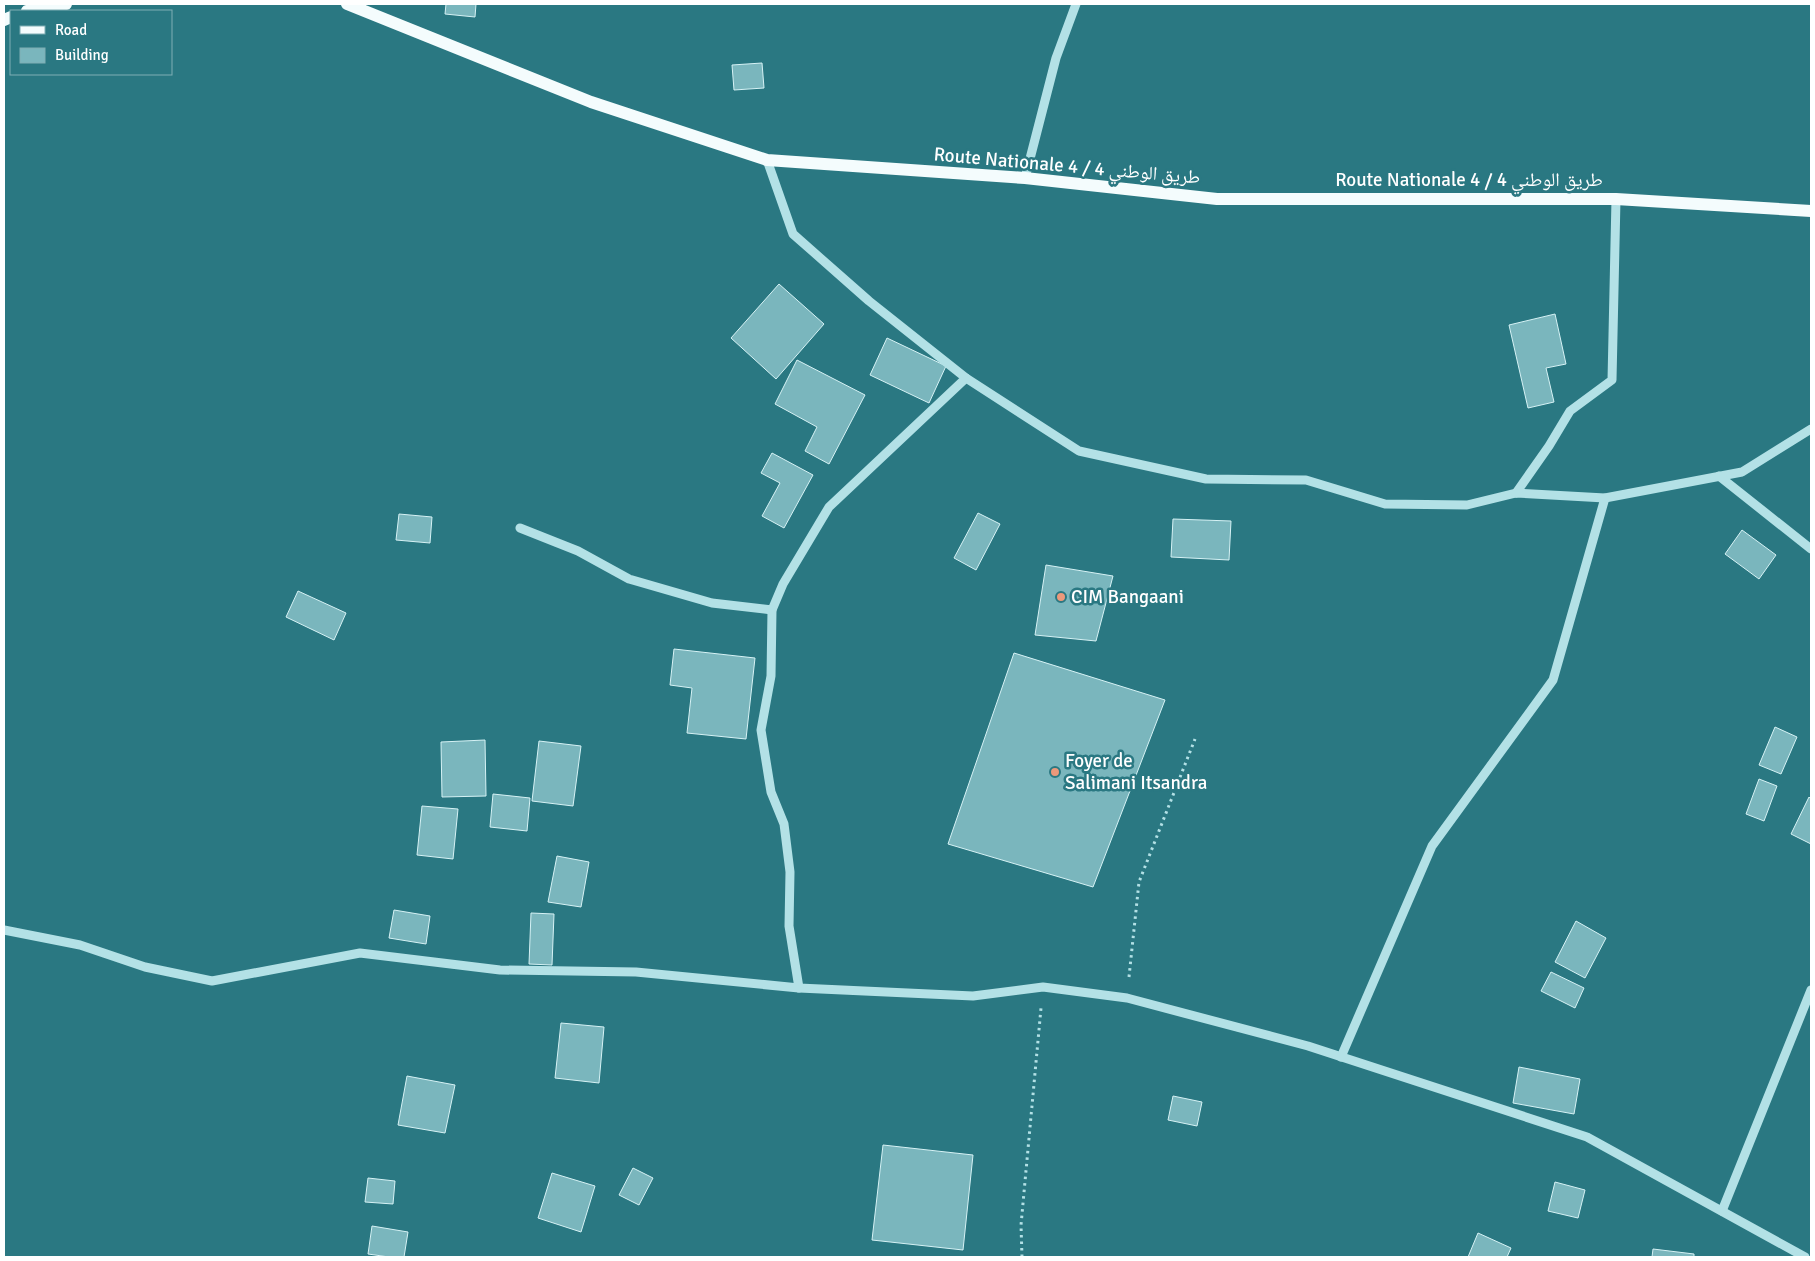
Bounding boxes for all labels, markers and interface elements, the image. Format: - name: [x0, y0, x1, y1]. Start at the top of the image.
- legend: [10, 10, 172, 75]
- text: Road: [55, 21, 87, 39]
- text: Building: [55, 46, 109, 64]
- street label: Route Nationale 4 / طريق الوطني 4: [932, 142, 1201, 192]
- street label: Route Nationale 4 / طريق الوطني 4: [1335, 168, 1603, 195]
- place label: CIM Bangaani: [1071, 585, 1184, 609]
- marker: CIM Bangaani: [1055, 591, 1067, 603]
- place label: Foyer de Salimani Itsandra: [1065, 749, 1207, 795]
- marker: Foyer de Salimani Itsandra: [1049, 766, 1061, 778]

